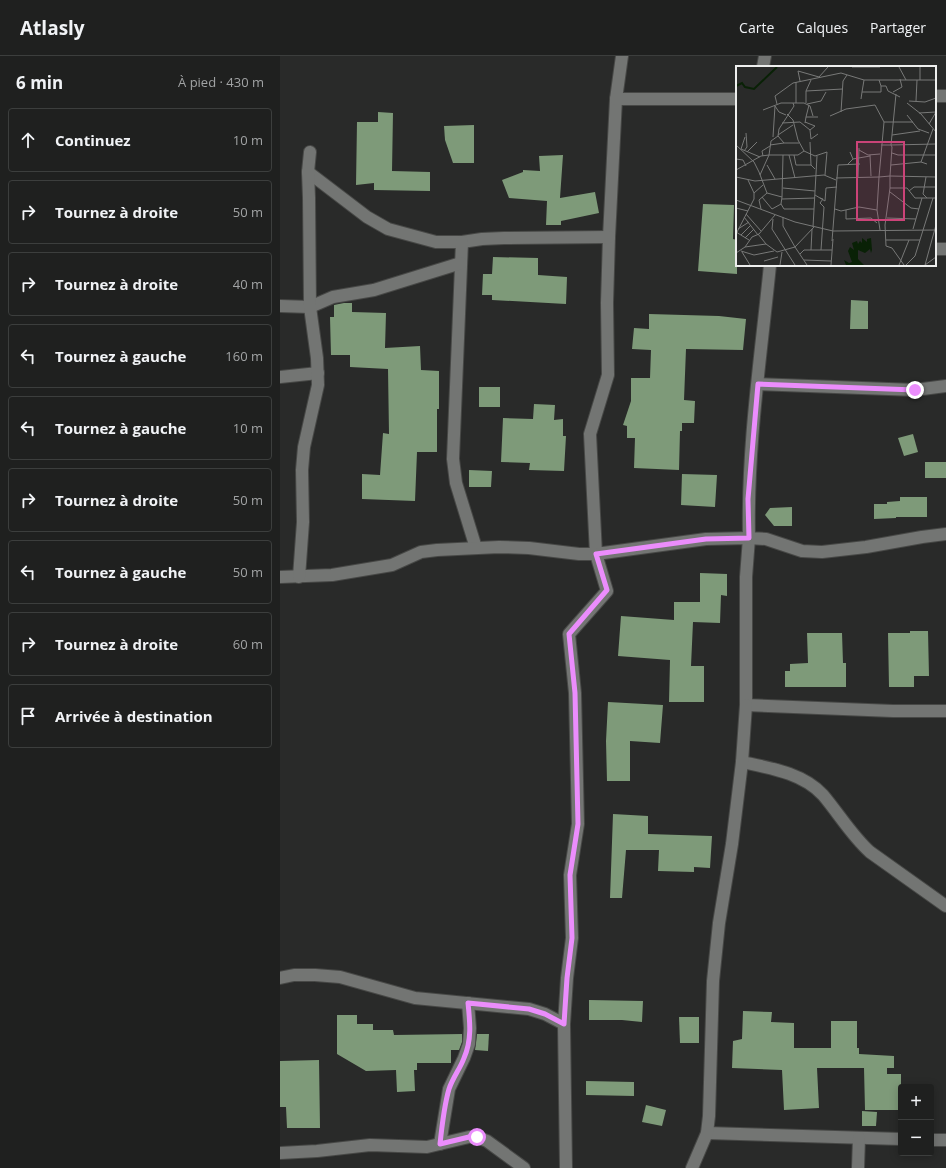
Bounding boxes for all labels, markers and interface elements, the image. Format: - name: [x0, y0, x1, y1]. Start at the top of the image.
- text: Atlasly: [20, 15, 85, 41]
- text: Carte: [739, 18, 774, 37]
- text: Calques: [796, 18, 848, 37]
- text: Partager: [870, 18, 926, 37]
- inset map: [736, 66, 936, 266]
- text: 6 min: [16, 71, 63, 94]
- text: À pied · 430 m: [178, 73, 264, 91]
- icon: ahead: [17, 129, 39, 151]
- text: Continuez: [55, 130, 131, 150]
- text: 10 m: [233, 131, 263, 149]
- icon: right: [17, 201, 39, 223]
- text: Tournez à droite: [55, 202, 178, 222]
- text: 50 m: [233, 203, 263, 221]
- icon: right: [17, 273, 39, 295]
- text: Tournez à droite: [55, 274, 178, 294]
- text: 40 m: [233, 275, 263, 293]
- icon: left: [17, 345, 39, 367]
- text: Tournez à gauche: [55, 346, 186, 366]
- text: 160 m: [225, 347, 263, 365]
- route end: [906, 381, 924, 399]
- icon: left: [17, 417, 39, 439]
- text: Tournez à gauche: [55, 418, 186, 438]
- text: 10 m: [233, 419, 263, 437]
- icon: right: [17, 489, 39, 511]
- text: Tournez à droite: [55, 490, 178, 510]
- text: 50 m: [233, 491, 263, 509]
- icon: left: [17, 561, 39, 583]
- text: Tournez à gauche: [55, 562, 186, 582]
- text: 50 m: [233, 563, 263, 581]
- icon: right: [17, 633, 39, 655]
- text: Tournez à droite: [55, 634, 178, 654]
- text: 60 m: [233, 635, 263, 653]
- icon: arrive: [17, 705, 39, 727]
- text: Arrivée à destination: [55, 706, 213, 726]
- map controls: [898, 1084, 934, 1156]
- button: +: [898, 1084, 934, 1120]
- button: −: [898, 1120, 934, 1156]
- route start: [468, 1128, 486, 1146]

